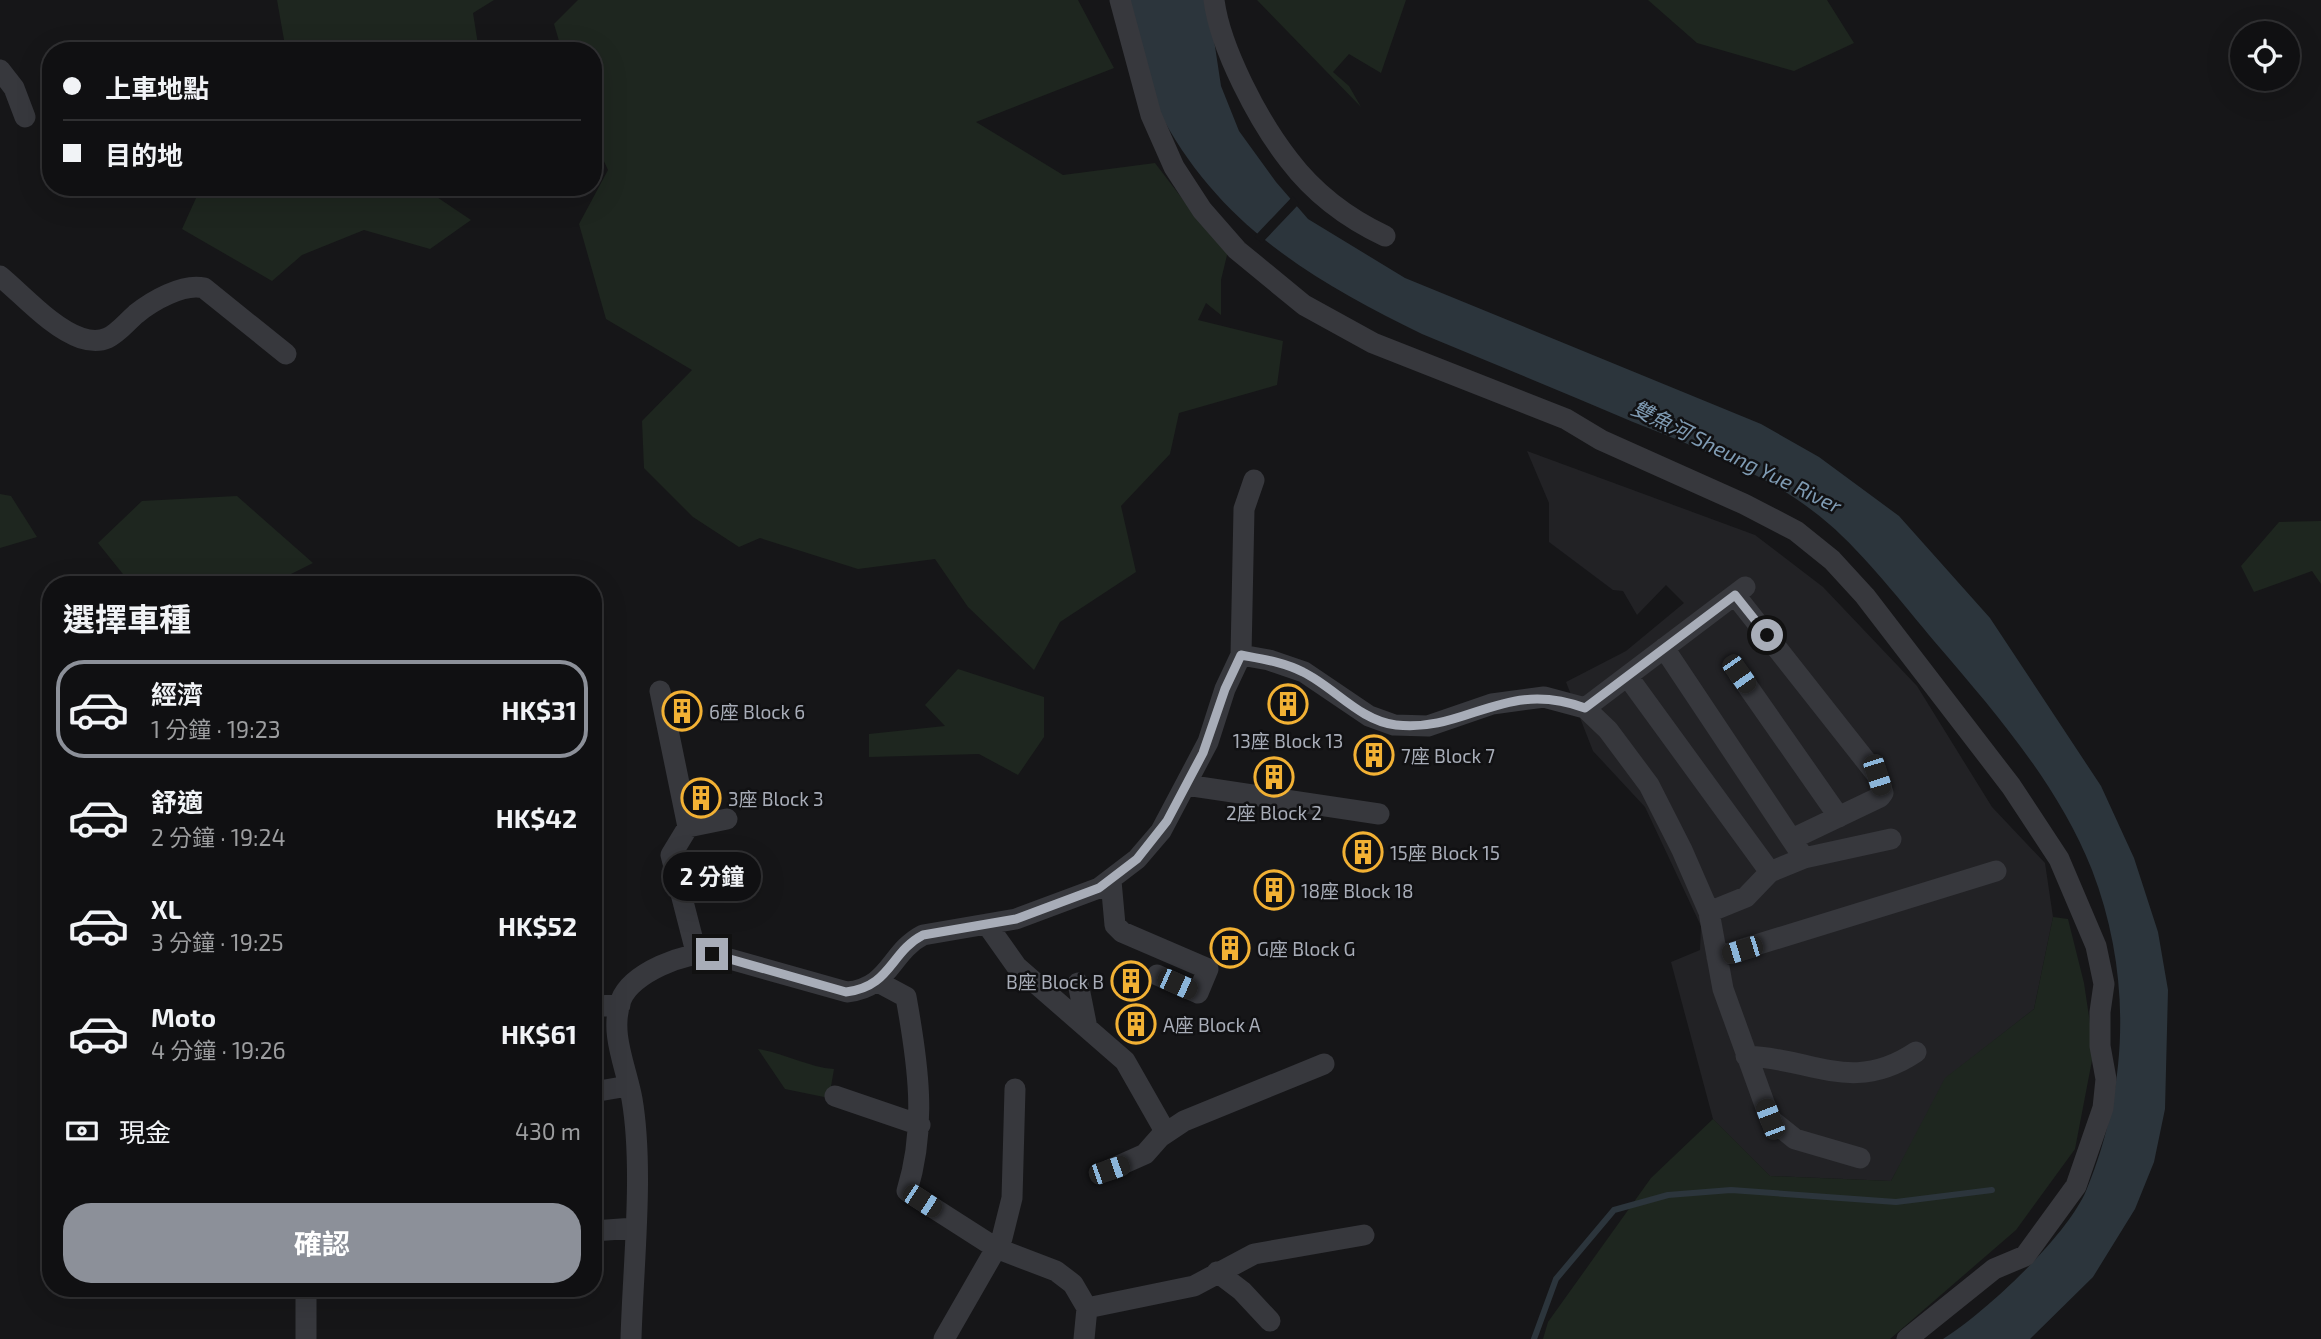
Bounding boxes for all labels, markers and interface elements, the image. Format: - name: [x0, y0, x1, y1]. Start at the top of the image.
- map controls: [2230, 21, 2300, 91]
- button: locate: [2230, 21, 2300, 91]
- text: 上車地點: [105, 72, 209, 103]
- text: 目的地: [105, 139, 183, 170]
- water label: 雙魚河 Sheung Yue River: [1628, 394, 1847, 518]
- text: 選擇車種: [63, 599, 191, 637]
- route start: [1751, 619, 1783, 651]
- car: [1719, 651, 1760, 697]
- icon: car: [67, 678, 130, 741]
- text: 經濟: [151, 678, 203, 709]
- building icon: 13座 Block 13: [1267, 683, 1309, 725]
- building icon: 6座 Block 6: [661, 690, 703, 732]
- text: HK$31: [501, 694, 577, 725]
- place label: 6座 Block 6: [709, 700, 805, 723]
- text: 1 分鐘 · 19:23: [151, 715, 280, 743]
- place label: 13座 Block 13: [1233, 729, 1343, 752]
- building icon: 7座 Block 7: [1353, 734, 1395, 776]
- place label: 7座 Block 7: [1401, 744, 1495, 767]
- car: [1861, 752, 1894, 798]
- building icon: 2座 Block 2: [1253, 756, 1295, 798]
- building icon: 3座 Block 3: [680, 777, 722, 819]
- icon: car: [67, 786, 130, 849]
- text: 舒適: [151, 786, 203, 817]
- place label: 3座 Block 3: [728, 787, 824, 810]
- place label: 2座 Block 2: [1226, 801, 1322, 824]
- text: HK$42: [496, 802, 577, 833]
- text: 2 分鐘 · 19:24: [151, 823, 286, 851]
- building icon: 15座 Block 15: [1342, 831, 1384, 873]
- place label: 15座 Block 15: [1390, 841, 1500, 864]
- callout: 2 分鐘: [663, 852, 761, 902]
- text: 2 分鐘: [680, 862, 744, 890]
- building icon: 18座 Block 18: [1253, 869, 1295, 911]
- place label: 18座 Block 18: [1301, 879, 1414, 902]
- text: XL: [151, 893, 182, 924]
- icon: car: [67, 894, 130, 957]
- text: HK$52: [498, 910, 577, 941]
- building icon: G座 Block G: [1209, 927, 1251, 969]
- text: 3 分鐘 · 19:25: [151, 928, 284, 956]
- car: [1719, 934, 1766, 966]
- place label: G座 Block G: [1257, 937, 1355, 960]
- route end: [696, 938, 728, 970]
- building icon: B座 Block B: [1110, 960, 1152, 1002]
- car: [1154, 966, 1201, 1002]
- place label: B座 Block B: [1006, 970, 1104, 993]
- text: Moto: [151, 1001, 216, 1032]
- icon: car: [67, 1002, 130, 1065]
- building icon: A座 Block A: [1115, 1003, 1157, 1045]
- place label: A座 Block A: [1163, 1013, 1261, 1036]
- text: HK$61: [501, 1018, 577, 1049]
- text: 4 分鐘 · 19:26: [151, 1036, 286, 1064]
- car: [1753, 1096, 1788, 1142]
- icon: cash: [63, 1112, 101, 1150]
- text: 現金: [119, 1116, 171, 1147]
- text: 430 m: [515, 1117, 581, 1145]
- car: [1086, 1153, 1133, 1187]
- car: [899, 1181, 946, 1221]
- button: 確認: [63, 1203, 581, 1283]

